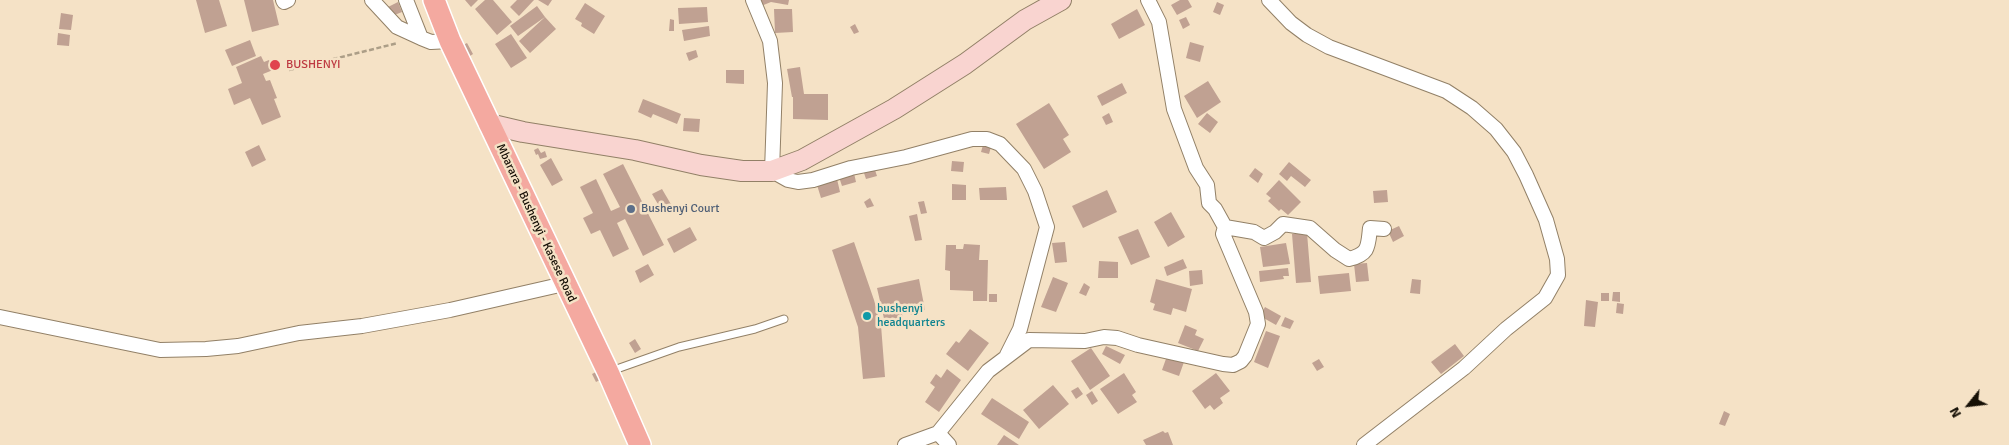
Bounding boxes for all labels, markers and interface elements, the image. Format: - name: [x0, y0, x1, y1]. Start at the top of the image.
- marker: BUSHENYI: [268, 58, 282, 72]
- place label: BUSHENYI: [286, 58, 341, 72]
- street label: Mbarara - Bushenyi - Kasese Road: [493, 142, 579, 304]
- place label: Bushenyi Court: [641, 202, 719, 216]
- marker: Bushenyi Court: [625, 203, 637, 215]
- place label: bushenyi headquarters: [877, 302, 945, 330]
- marker: bushenyi headquarters: [861, 310, 873, 322]
- north arrow: [1944, 380, 1994, 430]
- text: N: [1946, 404, 1965, 421]

